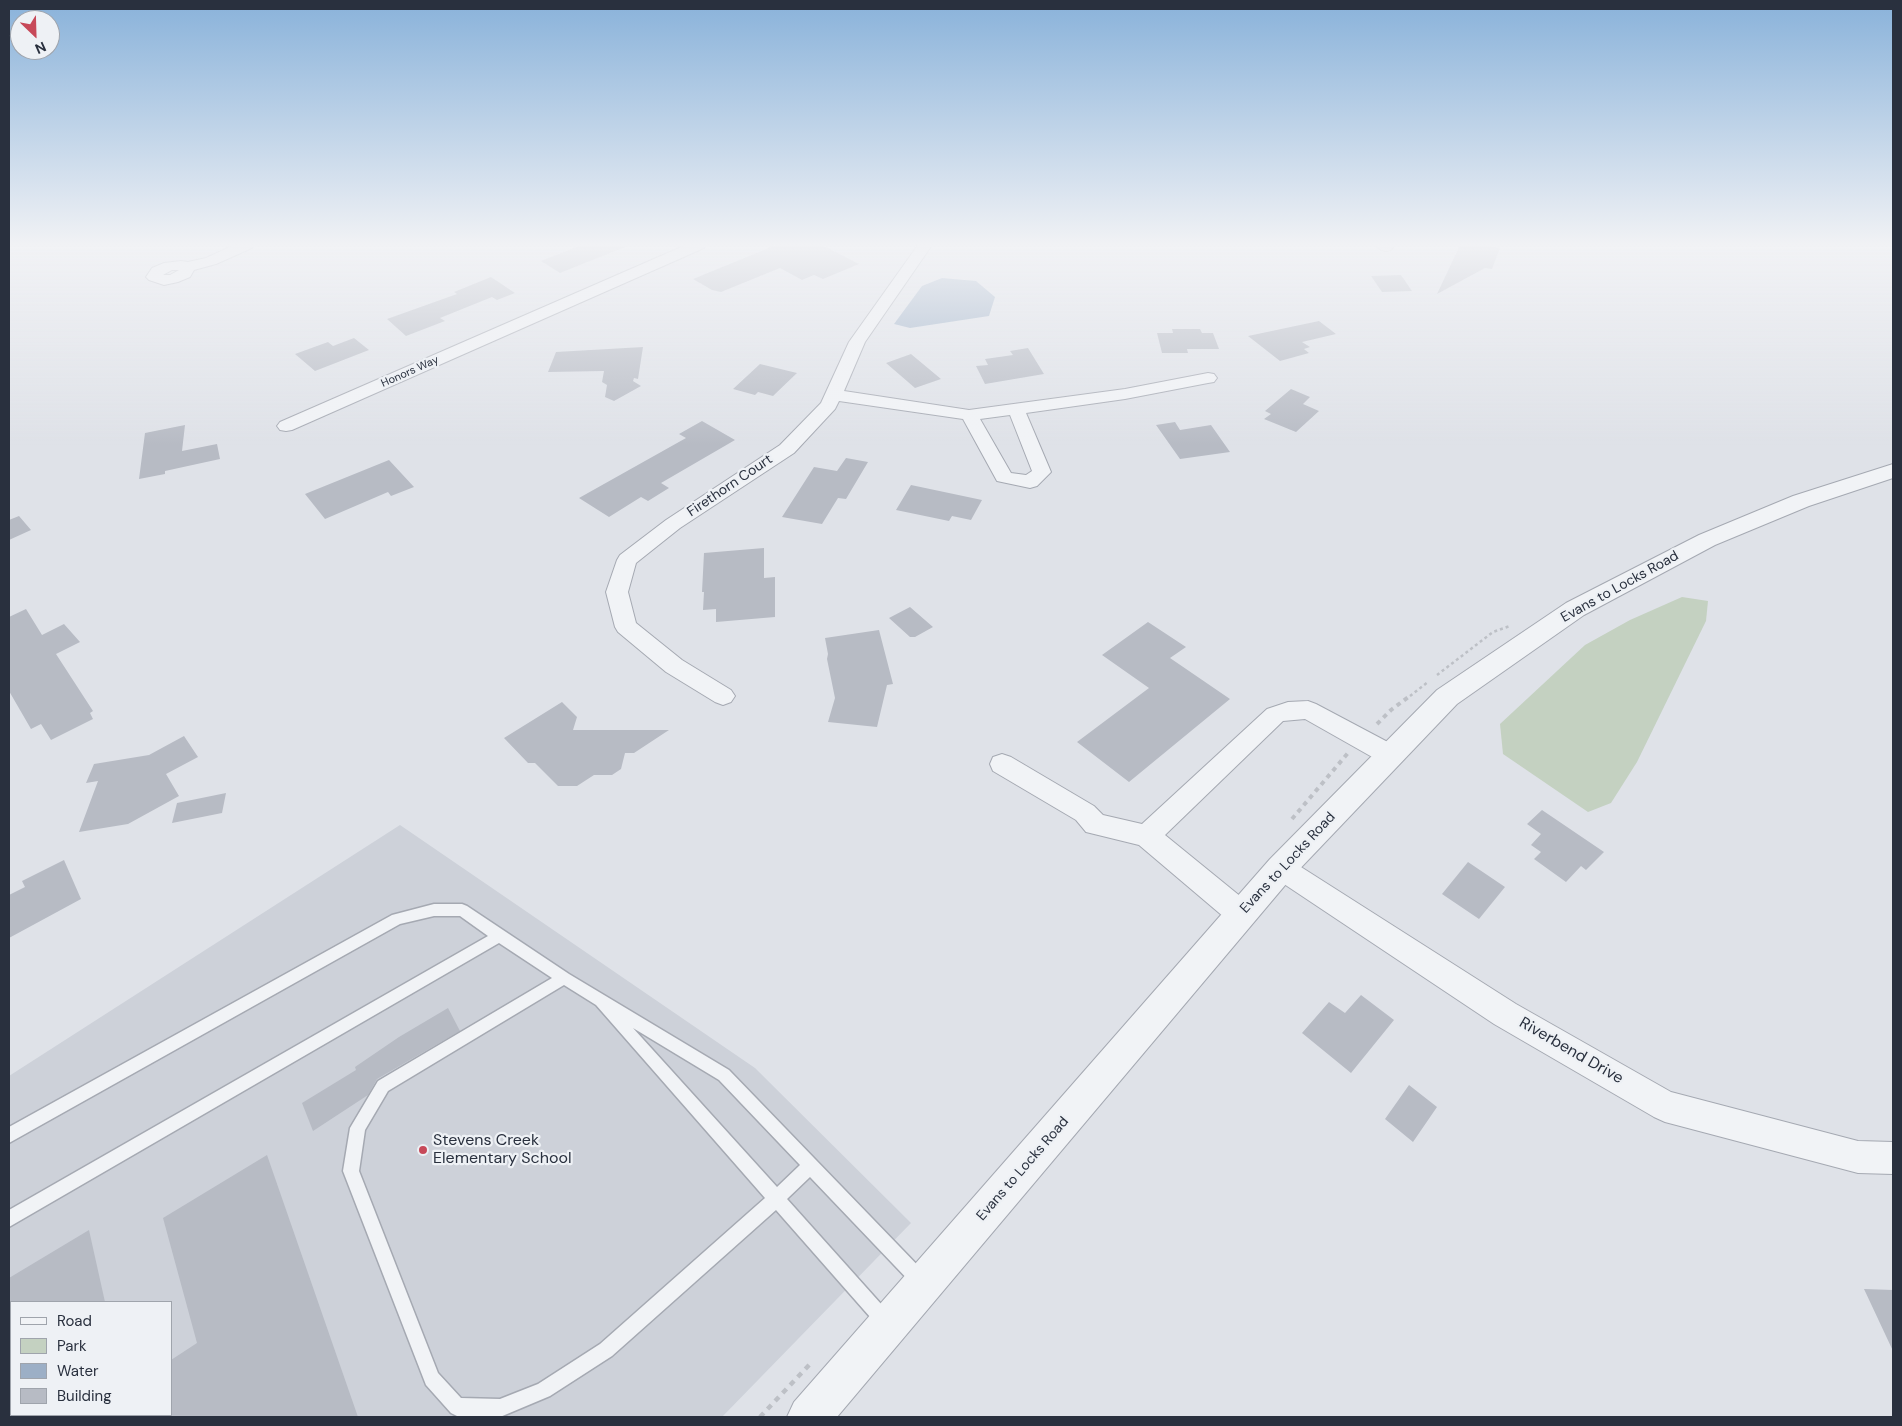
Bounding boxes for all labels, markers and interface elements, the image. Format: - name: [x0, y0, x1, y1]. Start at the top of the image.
- north arrow: [10, 10, 60, 60]
- text: N: [32, 37, 49, 58]
- street label: Honors Way: [379, 353, 441, 391]
- street label: Firethorn Court: [684, 451, 776, 521]
- street label: Evans to Locks Road: [1558, 548, 1682, 626]
- street label: Evans to Locks Road: [1237, 809, 1339, 917]
- street label: Riverbend Drive: [1516, 1013, 1626, 1089]
- street label: Evans to Locks Road: [973, 1114, 1073, 1224]
- place label: Stevens Creek Elementary School: [433, 1131, 571, 1169]
- marker: Stevens Creek Elementary School: [417, 1144, 429, 1156]
- legend: [10, 1301, 172, 1416]
- text: Road: [57, 1311, 92, 1331]
- text: Park: [57, 1336, 87, 1356]
- text: Water: [57, 1361, 98, 1381]
- text: Building: [57, 1386, 112, 1406]

